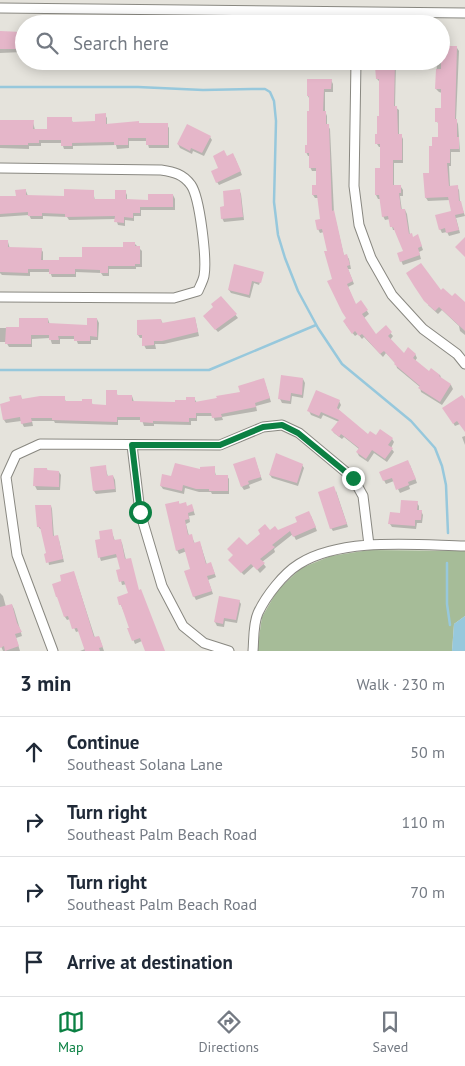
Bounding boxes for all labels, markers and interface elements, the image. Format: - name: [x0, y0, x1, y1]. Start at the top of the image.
- search box: [15, 15, 450, 70]
- icon: search: [33, 29, 61, 57]
- text: Search here: [73, 31, 169, 55]
- route end: [342, 467, 365, 490]
- route start: [129, 501, 152, 524]
- text: 3 min: [20, 670, 71, 697]
- text: Walk · 230 m: [356, 674, 445, 694]
- text: Continue: [67, 730, 139, 754]
- icon: ahead: [20, 738, 48, 766]
- text: 50 m: [410, 742, 445, 762]
- text: Southeast Solana Lane: [67, 754, 223, 774]
- text: Turn right: [67, 800, 147, 824]
- icon: right: [20, 808, 48, 836]
- text: 110 m: [402, 812, 445, 832]
- text: Southeast Palm Beach Road: [67, 824, 257, 844]
- text: Turn right: [67, 870, 147, 894]
- icon: right: [20, 878, 48, 906]
- text: 70 m: [410, 882, 445, 902]
- text: Southeast Palm Beach Road: [67, 894, 257, 914]
- icon: arrive: [20, 948, 48, 976]
- text: Arrive at destination: [67, 950, 233, 974]
- tab: Map: [57, 1008, 85, 1056]
- tab: Directions: [198, 1008, 259, 1056]
- tab: Saved: [373, 1008, 408, 1056]

